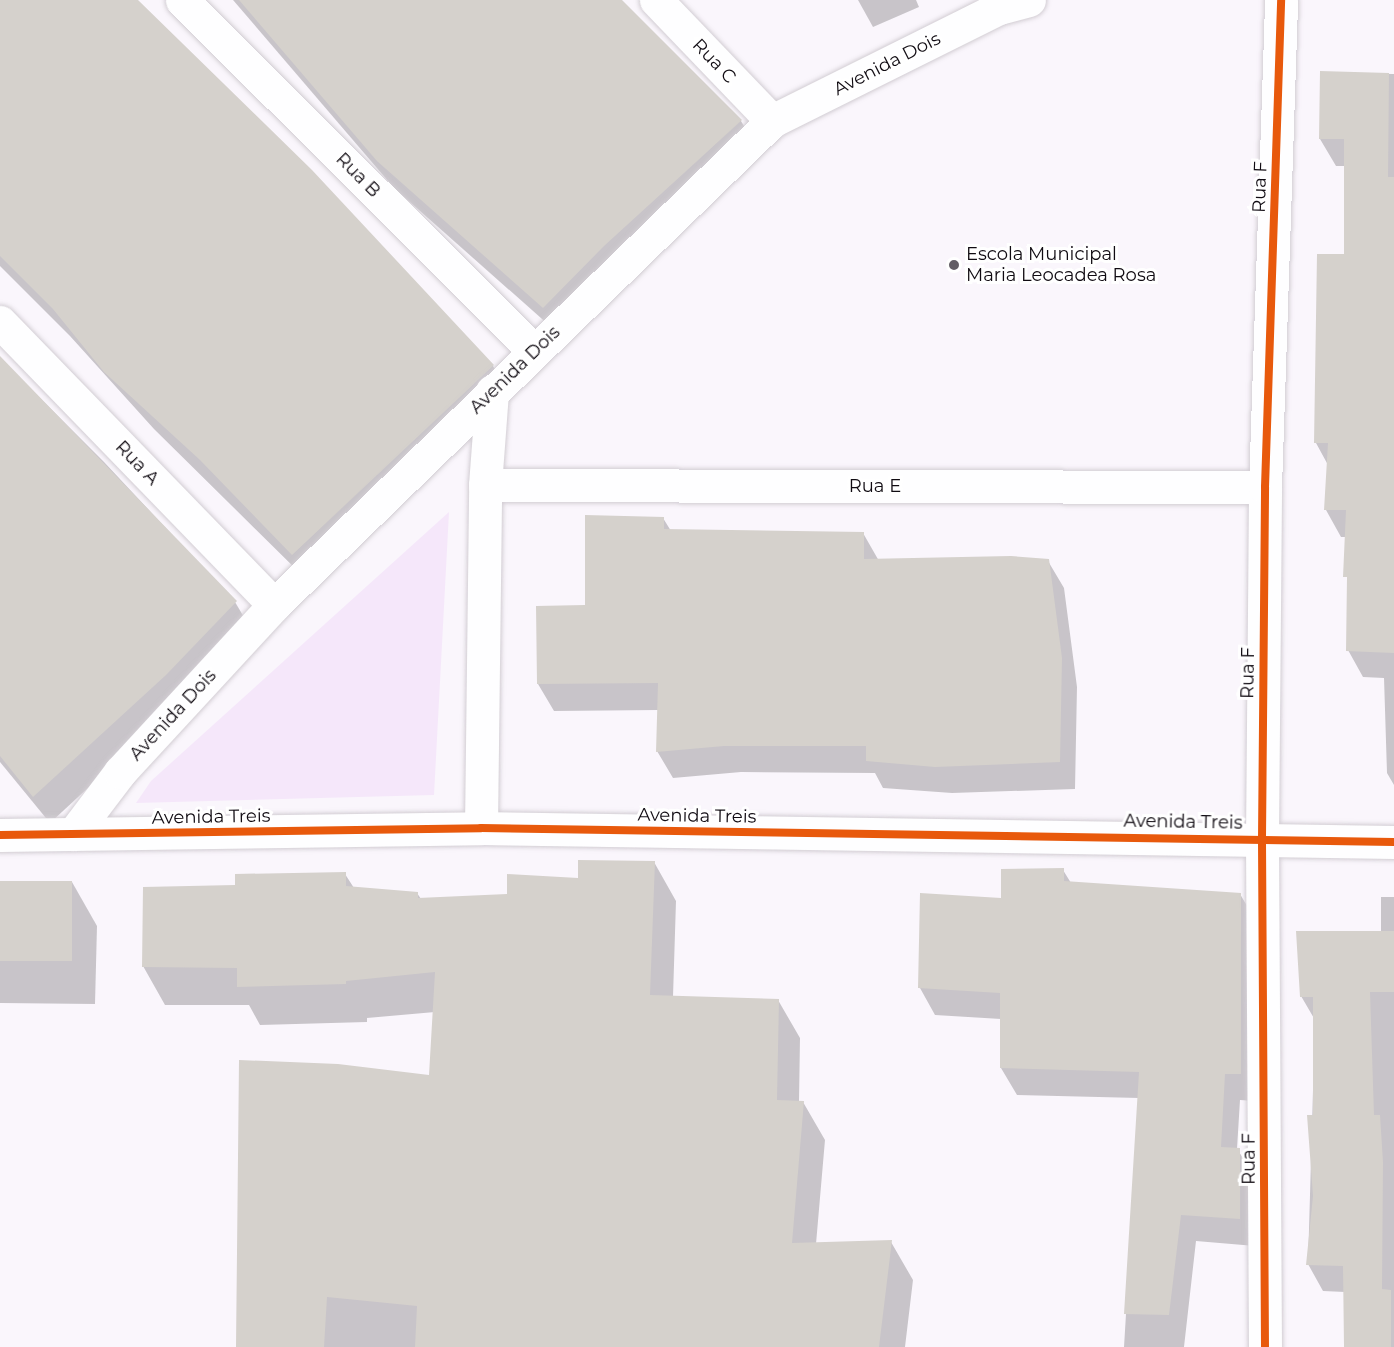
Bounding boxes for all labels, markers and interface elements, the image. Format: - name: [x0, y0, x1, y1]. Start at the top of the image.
- street label: Avenida Dois: [830, 28, 944, 100]
- street label: Rua C: [688, 34, 740, 88]
- street label: Rua B: [331, 148, 385, 202]
- street label: Rua F: [1248, 161, 1272, 213]
- place label: Escola Municipal Maria Leocadea Rosa: [966, 244, 1156, 286]
- marker: Escola Municipal Maria Leocadea Rosa: [947, 258, 961, 272]
- street label: Avenida Dois: [465, 322, 565, 418]
- street label: Rua A: [111, 436, 163, 490]
- street label: Rua E: [849, 475, 901, 497]
- street label: Rua F: [1237, 647, 1259, 699]
- street label: Avenida Dois: [125, 665, 221, 765]
- street label: Avenida Treis: [637, 804, 757, 828]
- street label: Avenida Treis: [151, 805, 271, 829]
- street label: Avenida Treis: [1123, 810, 1243, 834]
- street label: Rua F: [1238, 1133, 1260, 1185]

